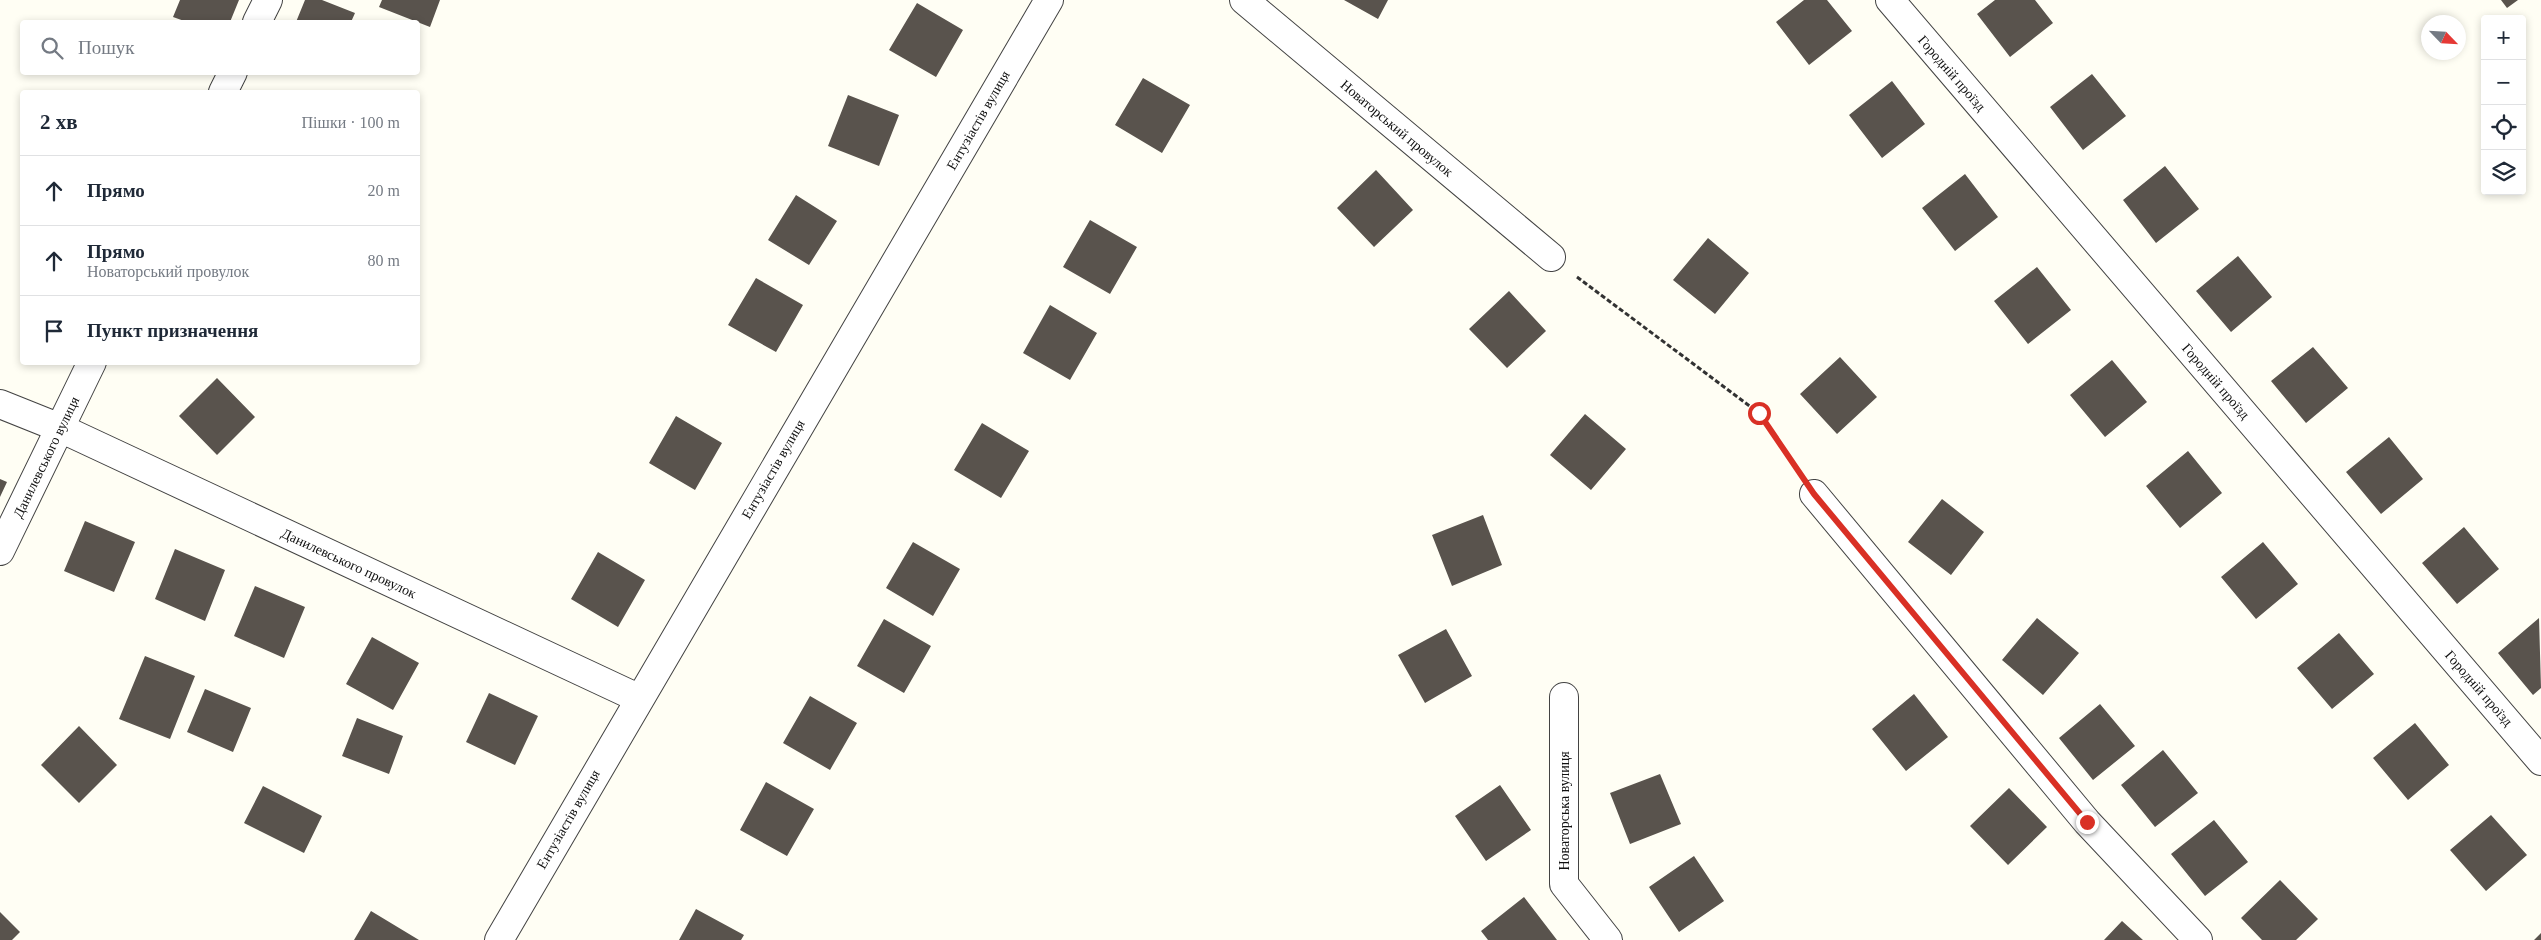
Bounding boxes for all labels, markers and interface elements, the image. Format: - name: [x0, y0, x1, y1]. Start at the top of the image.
- north arrow: [2421, 15, 2466, 60]
- map controls: [2481, 15, 2526, 195]
- button: +: [2481, 15, 2526, 60]
- search box: [20, 20, 420, 75]
- street label: Городній проїзд: [1915, 33, 1988, 114]
- icon: search: [38, 34, 66, 62]
- text: Пошук: [78, 37, 135, 58]
- button: −: [2481, 60, 2526, 105]
- street label: Ентузіастів вулиця: [944, 68, 1013, 172]
- street label: Новаторський провулок: [1337, 77, 1456, 180]
- button: locate: [2481, 105, 2526, 150]
- text: 2 хв: [40, 110, 78, 134]
- text: Пішки · 100 m: [302, 114, 400, 131]
- button: layers: [2481, 150, 2526, 195]
- icon: ahead: [40, 177, 68, 205]
- text: Прямо: [87, 180, 145, 201]
- text: 20 m: [368, 182, 400, 199]
- text: Прямо: [87, 241, 145, 262]
- icon: ahead: [40, 247, 68, 275]
- text: 80 m: [368, 252, 400, 269]
- text: Новаторський провулок: [87, 263, 249, 280]
- icon: arrive: [40, 317, 68, 345]
- text: Пункт призначення: [87, 320, 258, 341]
- street label: Городній проїзд: [2179, 341, 2252, 422]
- street label: Данилевського вулиця: [11, 394, 83, 520]
- route start: [1748, 402, 1771, 425]
- street label: Ентузіастів вулиця: [739, 417, 808, 521]
- street label: Данилевського провулок: [279, 526, 419, 601]
- street label: Городній проїзд: [2442, 648, 2515, 729]
- street label: Новаторська вулиця: [1557, 751, 1572, 871]
- street label: Ентузіастів вулиця: [534, 767, 603, 871]
- route end: [2076, 811, 2099, 834]

